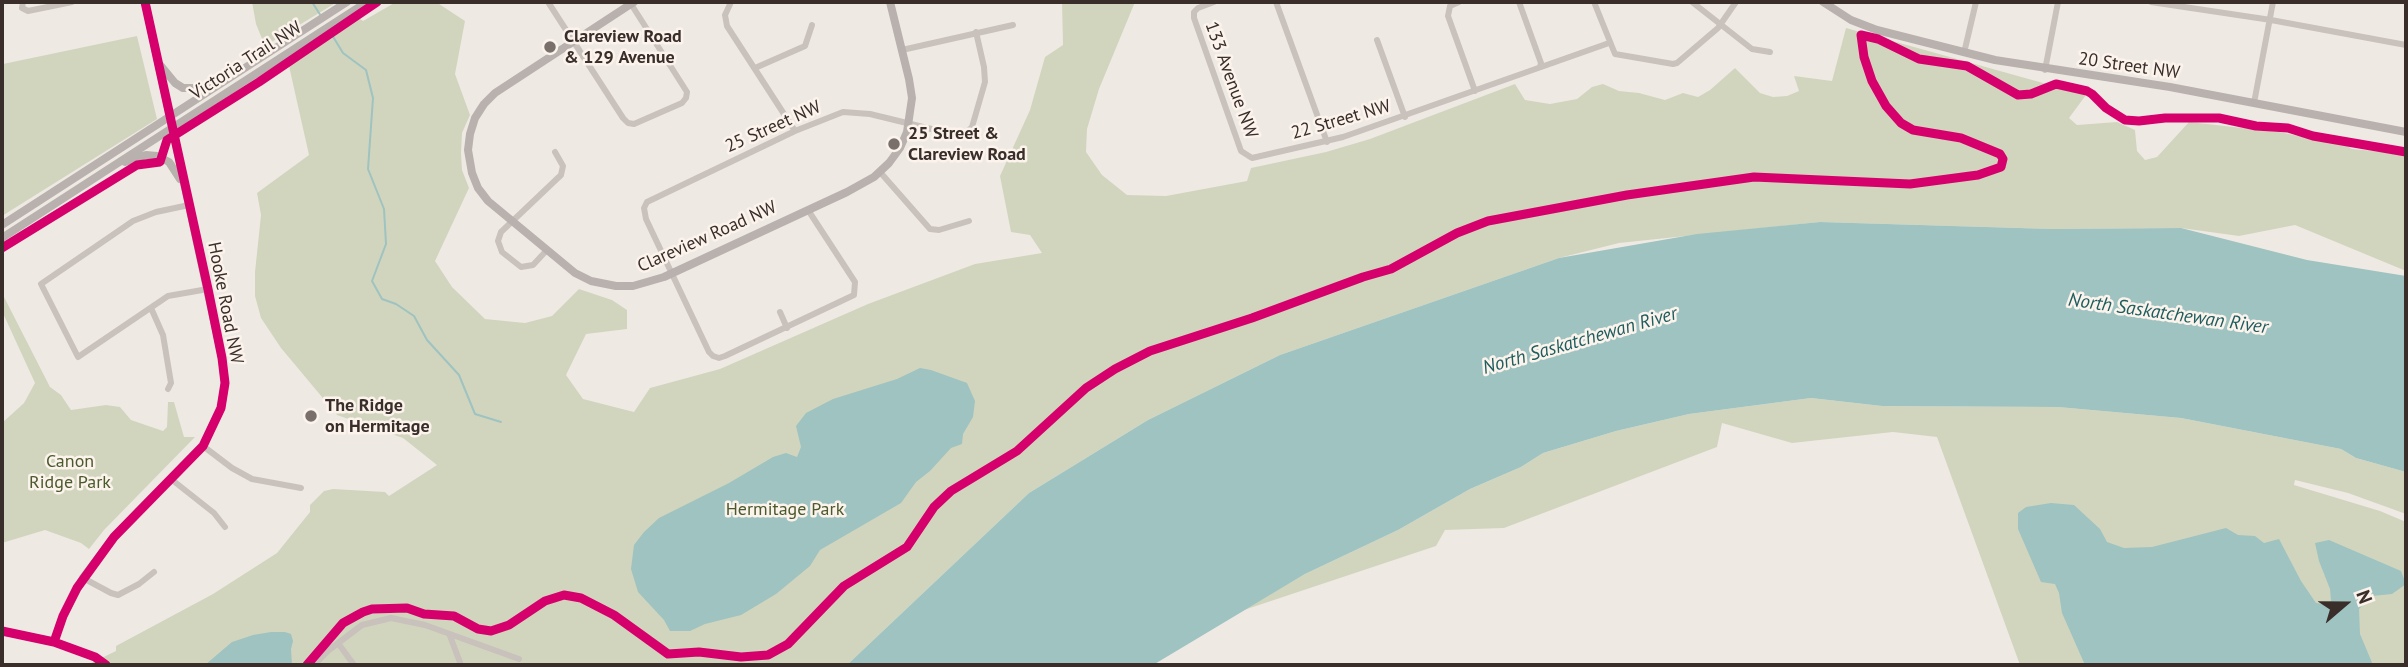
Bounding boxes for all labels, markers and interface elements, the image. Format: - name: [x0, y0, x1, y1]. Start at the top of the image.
- street label: Victoria Trail NW: [186, 17, 306, 105]
- street label: 133 Avenue NW: [1200, 19, 1262, 141]
- place label: Clareview Road & 129 Avenue: [564, 26, 682, 68]
- marker: Clareview Road & 129 Avenue: [542, 39, 558, 55]
- street label: 20 Street NW: [2077, 48, 2181, 84]
- street label: 25 Street NW: [722, 96, 824, 158]
- street label: 22 Street NW: [1289, 96, 1393, 144]
- place label: 25 Street & Clareview Road: [908, 123, 1026, 166]
- marker: 25 Street & Clareview Road: [886, 136, 902, 152]
- street label: Clareview Road NW: [634, 197, 780, 277]
- street label: Hooke Road NW: [203, 240, 247, 366]
- water label: North Saskatchewan River: [2067, 289, 2269, 339]
- water label: North Saskatchewan River: [1480, 302, 1680, 380]
- place label: The Ridge on Hermitage: [325, 395, 430, 438]
- marker: The Ridge on Hermitage: [303, 408, 319, 424]
- park label: Canon Ridge Park: [29, 451, 111, 494]
- park label: Hermitage Park: [726, 499, 844, 521]
- north arrow: [2310, 569, 2380, 639]
- text: N: [2351, 587, 2378, 607]

